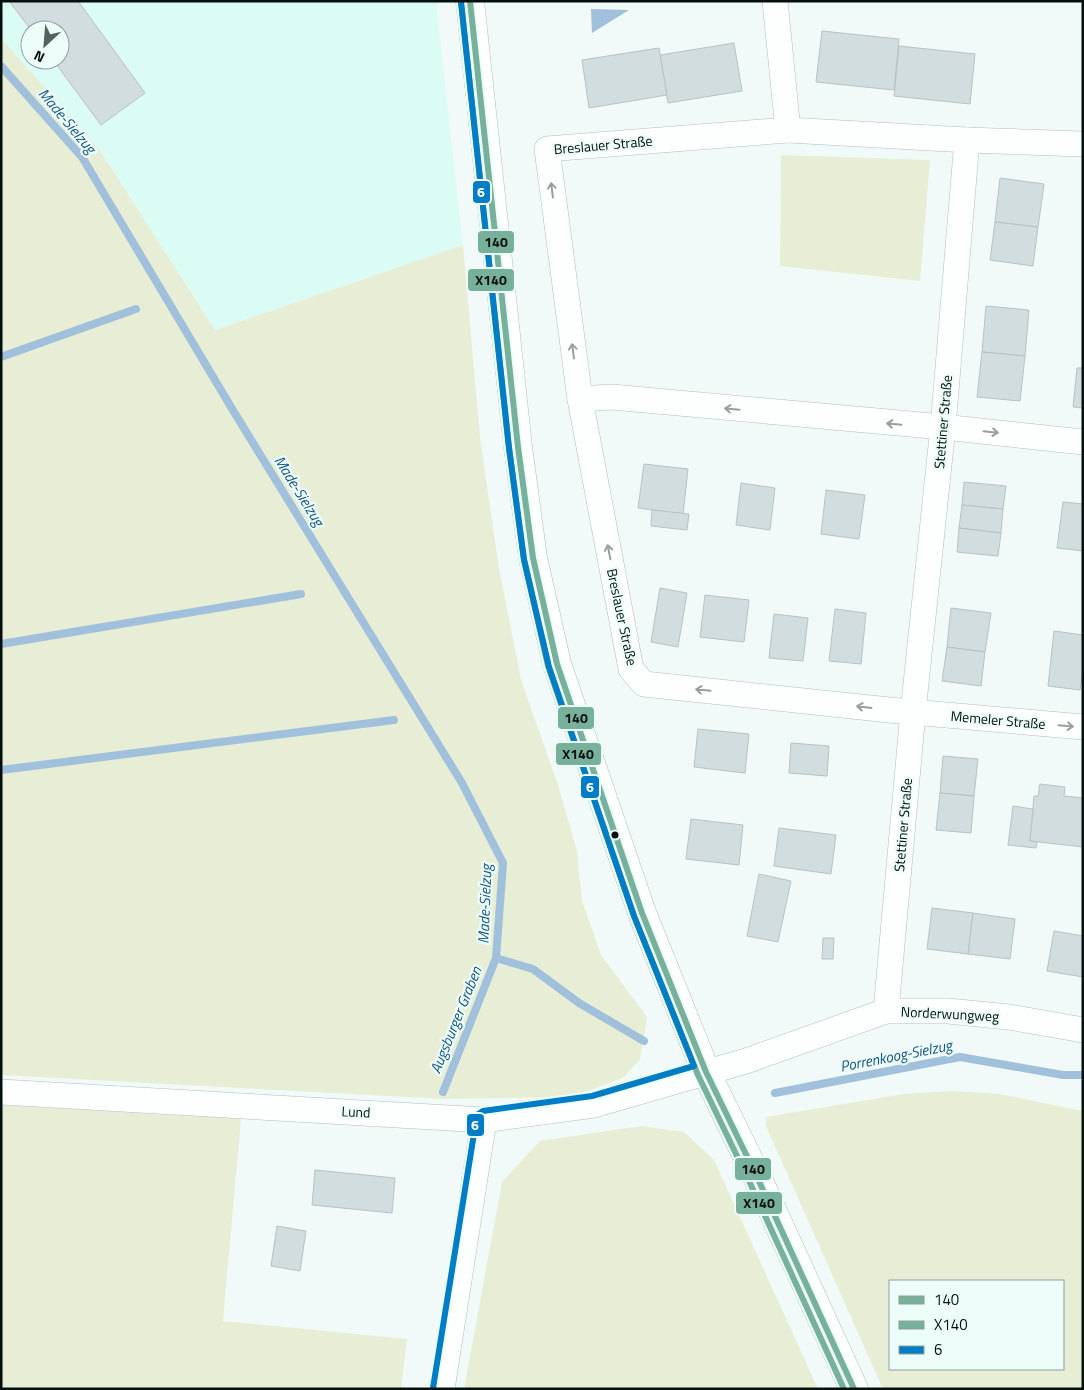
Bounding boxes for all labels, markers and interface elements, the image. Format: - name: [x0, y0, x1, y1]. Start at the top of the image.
- north arrow: [20, 20, 70, 70]
- text: N: [30, 46, 48, 69]
- water label: Made-Sielzug: [33, 83, 103, 160]
- street label: Breslauer Straße: [553, 130, 653, 159]
- line badge: 6: [472, 180, 491, 204]
- text: 6: [477, 181, 485, 202]
- one-way arrow: [547, 182, 557, 198]
- line badge: 140: [477, 230, 515, 254]
- text: 140: [484, 231, 508, 252]
- line badge: X140: [467, 268, 515, 292]
- text: X140: [475, 269, 507, 290]
- one-way arrow: [568, 343, 578, 359]
- street label: Stettiner Straße: [928, 374, 957, 470]
- one-way arrow: [725, 404, 741, 413]
- one-way arrow: [887, 419, 903, 428]
- one-way arrow: [983, 427, 999, 437]
- water label: Made-Sielzug: [269, 451, 331, 532]
- one-way arrow: [604, 545, 613, 561]
- street label: Breslauer Straße: [602, 566, 643, 667]
- one-way arrow: [695, 685, 711, 695]
- one-way arrow: [856, 702, 872, 712]
- street label: Memeler Straße: [950, 705, 1046, 734]
- line badge: 140: [557, 706, 595, 730]
- text: 140: [564, 707, 588, 728]
- one-way arrow: [1058, 721, 1074, 731]
- line badge: X140: [555, 742, 602, 766]
- text: X140: [562, 743, 594, 764]
- line badge: 6: [580, 775, 600, 799]
- text: 6: [586, 776, 594, 797]
- street label: Stettiner Straße: [888, 777, 917, 873]
- unlabelled marker: [610, 830, 620, 840]
- water label: Made-Sielzug: [472, 862, 497, 944]
- water label: Augsburger Graben: [424, 963, 488, 1077]
- street label: Norderwungweg: [900, 1000, 1000, 1027]
- water label: Porrenkoog-Sielzug: [838, 1033, 956, 1078]
- street label: Lund: [341, 1100, 371, 1123]
- line badge: 6: [466, 1113, 485, 1137]
- text: 6: [471, 1114, 479, 1135]
- line badge: 140: [734, 1157, 772, 1181]
- text: 140: [741, 1158, 765, 1179]
- line badge: X140: [735, 1191, 783, 1215]
- text: X140: [743, 1192, 775, 1213]
- legend: [889, 1280, 1064, 1370]
- text: 140: [934, 1288, 959, 1311]
- text: X140: [934, 1313, 968, 1336]
- text: 6: [934, 1338, 942, 1361]

